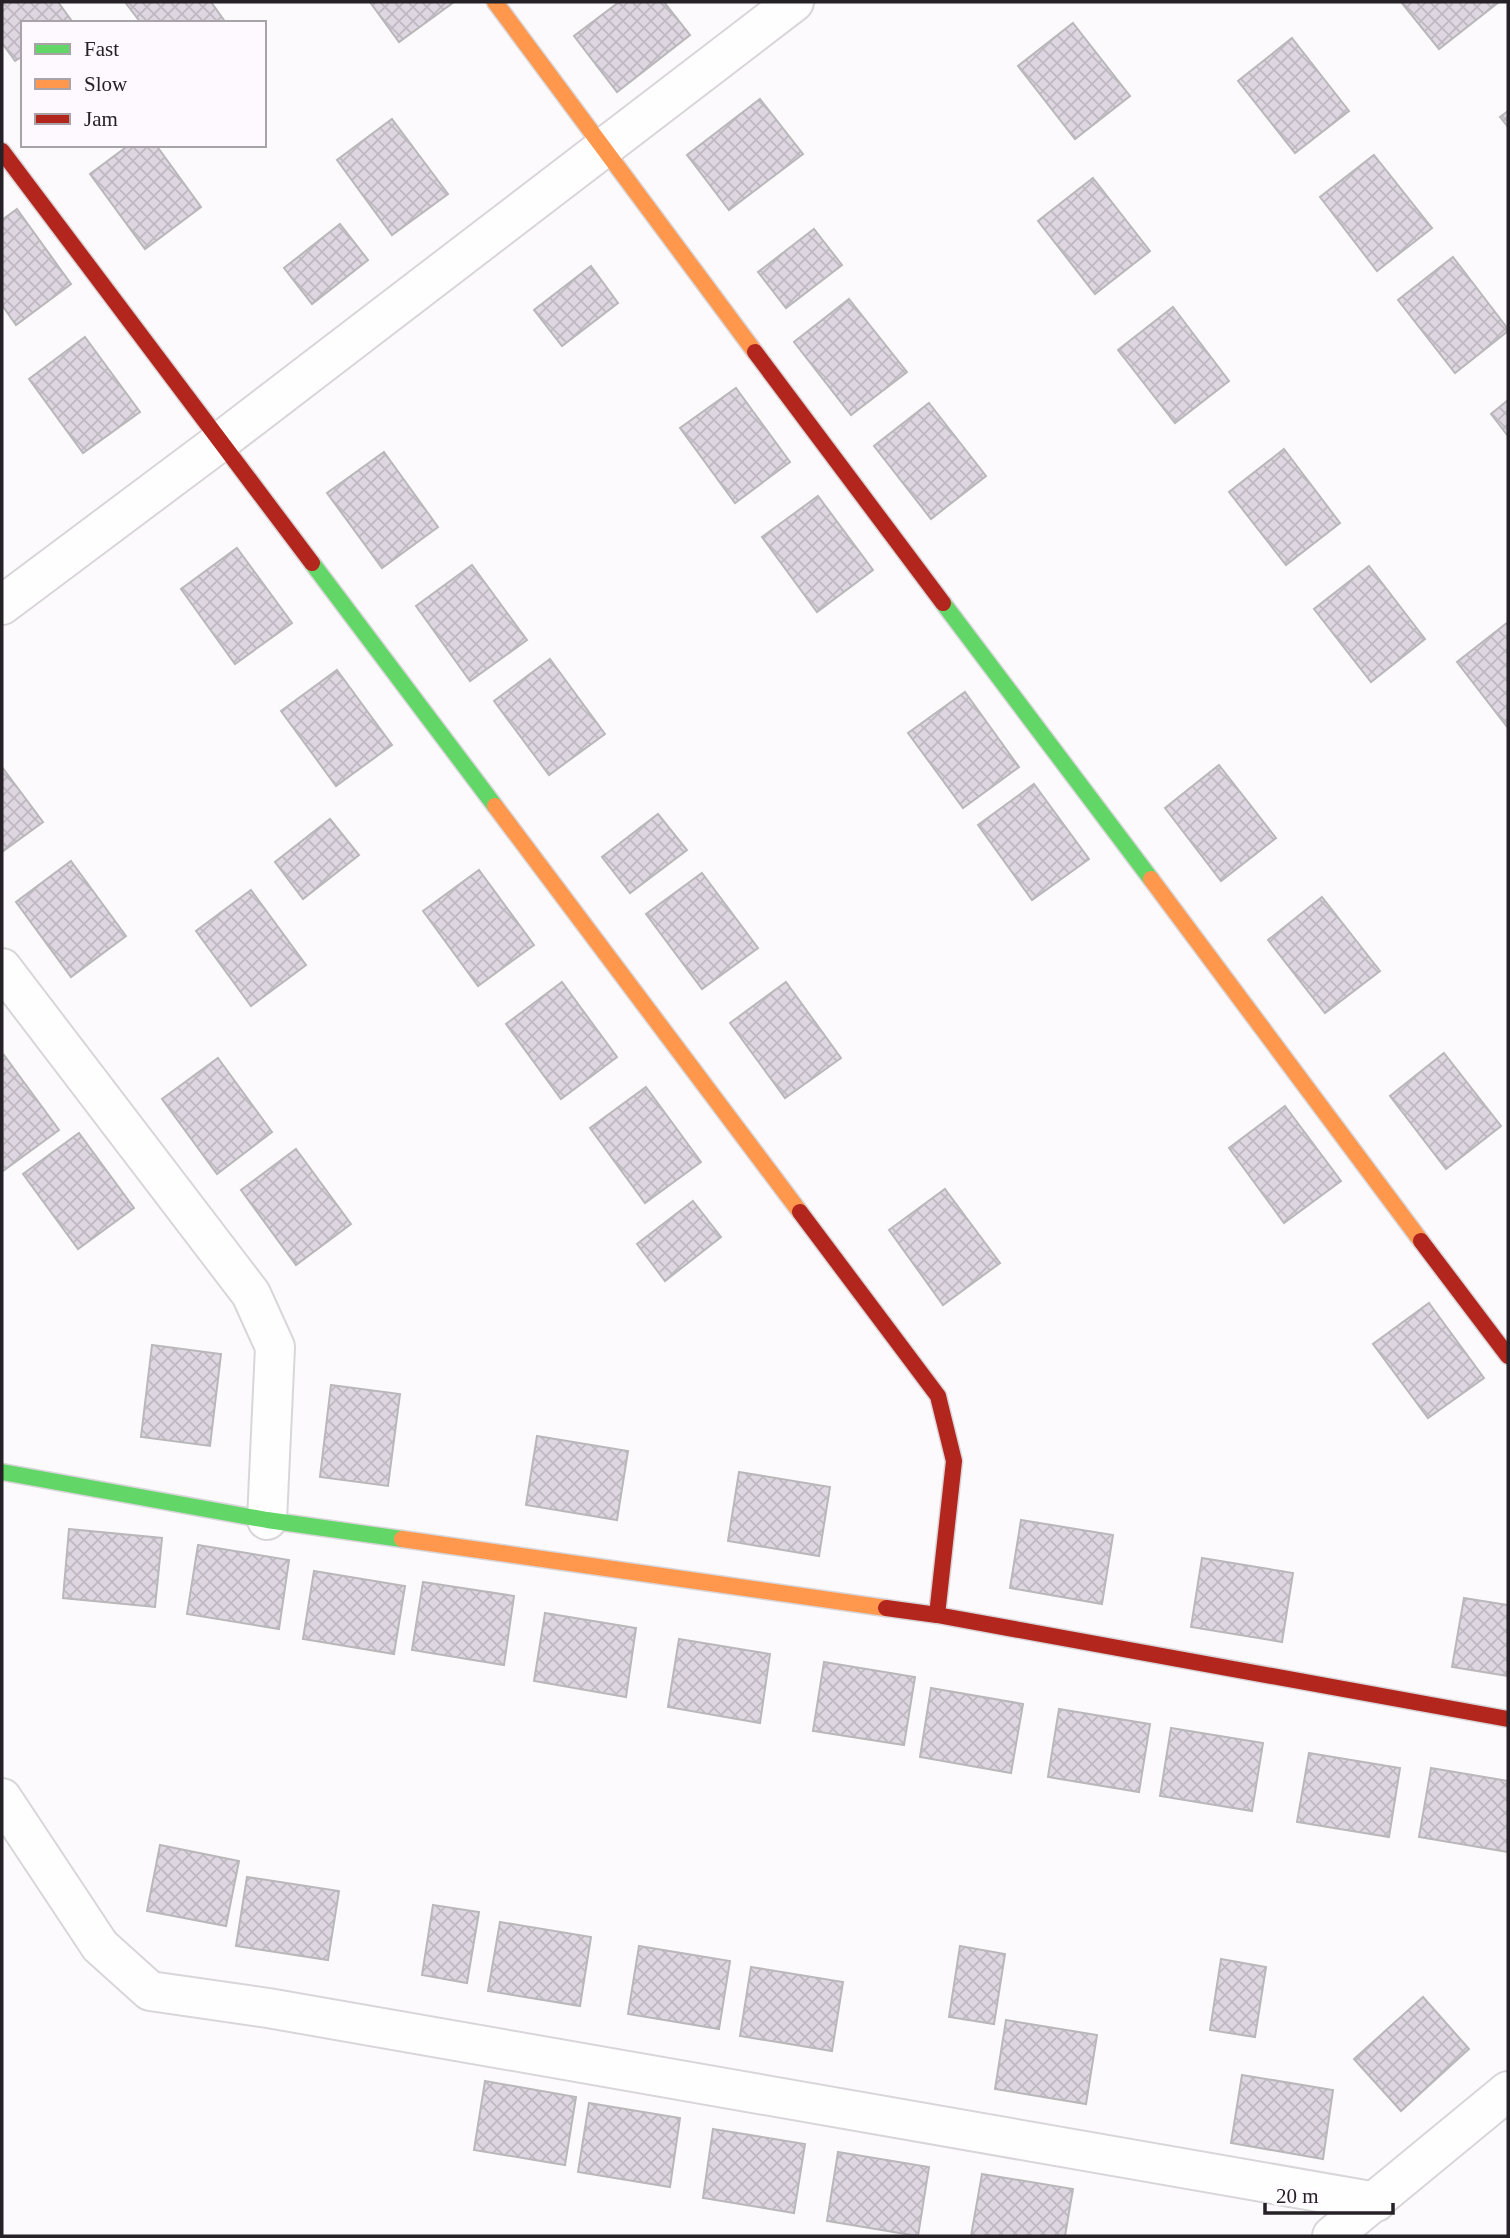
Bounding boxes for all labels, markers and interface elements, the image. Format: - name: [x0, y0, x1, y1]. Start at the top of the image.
- legend: [21, 21, 266, 147]
- text: Fast: [84, 37, 119, 61]
- text: Slow: [84, 72, 128, 96]
- text: Jam: [84, 107, 118, 131]
- scale bar: [1265, 2172, 1393, 2216]
- text: 20 m: [1276, 2184, 1319, 2208]

